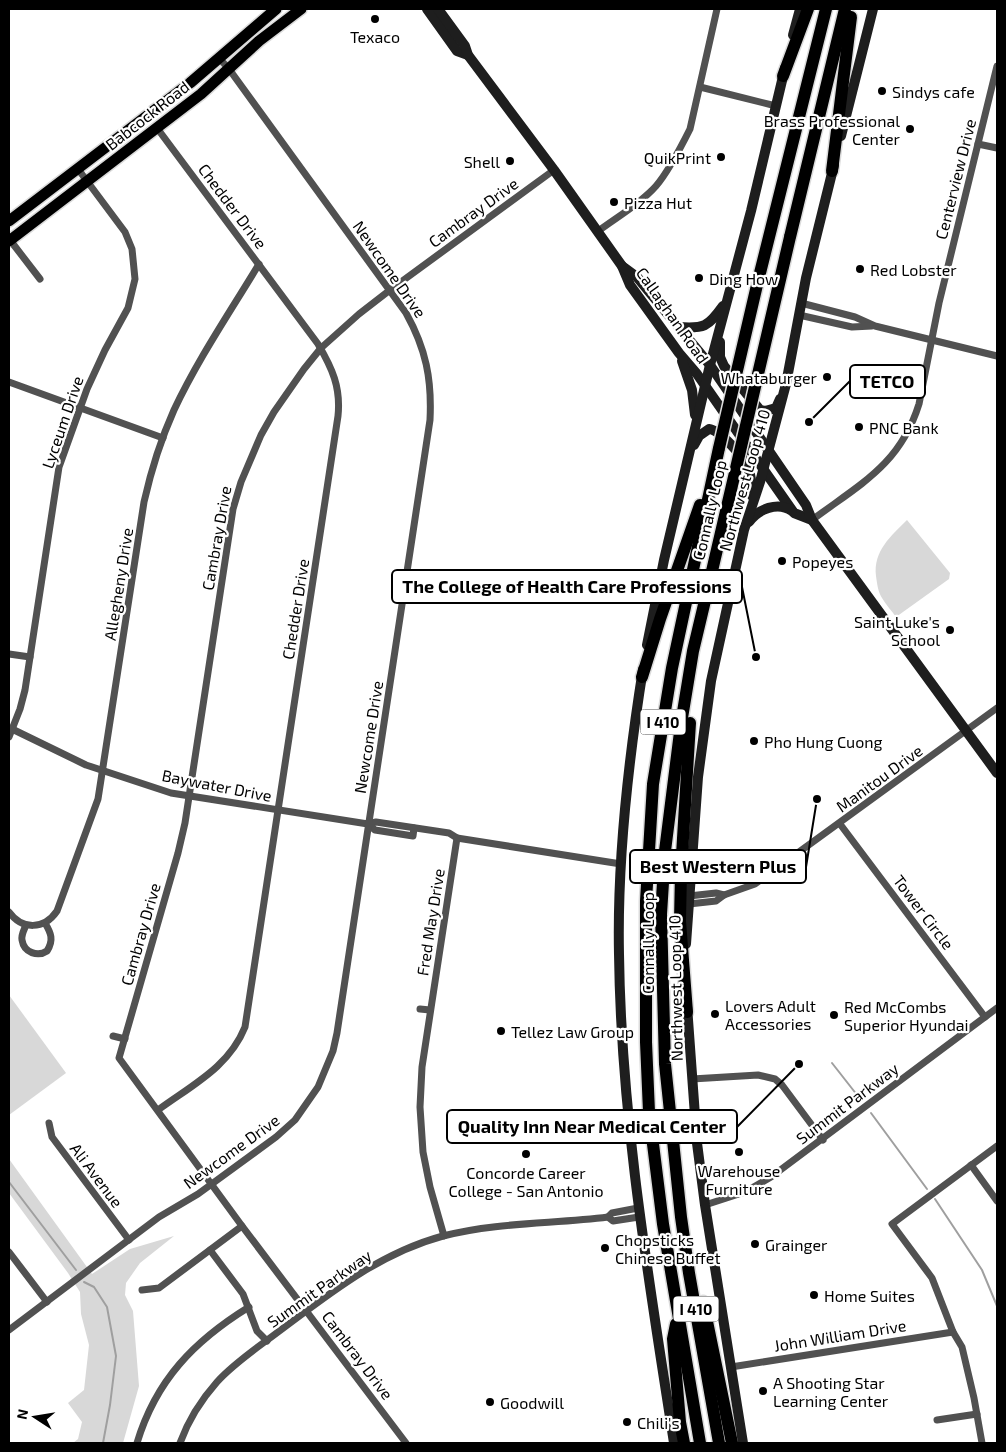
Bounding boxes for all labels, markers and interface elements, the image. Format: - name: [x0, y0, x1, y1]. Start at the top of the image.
- marker: Texaco: [369, 13, 381, 25]
- place label: Texaco: [350, 27, 400, 46]
- street label: Babcock Road: [101, 76, 193, 154]
- place label: Sindys cafe: [892, 82, 975, 101]
- marker: Sindys cafe: [876, 85, 888, 97]
- place label: Brass Professional Center: [764, 111, 901, 148]
- street label: Centerview Drive: [931, 117, 979, 241]
- marker: Brass Professional Center: [904, 123, 916, 135]
- place label: QuikPrint: [644, 148, 711, 168]
- marker: QuikPrint: [715, 151, 727, 163]
- place label: Shell: [464, 152, 500, 171]
- marker: Shell: [504, 155, 516, 167]
- street label: Chedder Drive: [195, 160, 271, 252]
- street label: Cambray Drive: [425, 173, 521, 251]
- place label: Pizza Hut: [624, 193, 692, 212]
- marker: Pizza Hut: [608, 196, 620, 208]
- street label: Newcome Drive: [350, 217, 430, 321]
- place label: Red Lobster: [870, 260, 957, 279]
- street label: Callaghan Road: [633, 263, 713, 367]
- marker: Red Lobster: [854, 263, 866, 275]
- place label: Ding How: [709, 269, 778, 288]
- marker: Ding How: [693, 272, 705, 284]
- callout: TETCO: [850, 365, 925, 398]
- place label: Whataburger: [720, 368, 818, 387]
- text: TETCO: [860, 370, 914, 392]
- marker: Whataburger: [821, 371, 833, 383]
- street label: Lyceum Drive: [37, 373, 87, 471]
- street label: Northwest Loop 410: [715, 407, 773, 553]
- place label: PNC Bank: [869, 418, 939, 437]
- marker: PNC Bank: [853, 421, 865, 433]
- street label: Connally Loop: [688, 458, 730, 562]
- street label: Cambray Drive: [197, 484, 235, 592]
- street label: Allegheny Drive: [100, 526, 136, 642]
- place label: Popeyes: [792, 552, 853, 571]
- marker: Popeyes: [776, 555, 788, 567]
- street label: Chedder Drive: [278, 557, 312, 661]
- callout: The College of Health Care Professions: [392, 570, 742, 603]
- text: The College of Health Care Professions: [402, 575, 732, 597]
- place label: Saint Luke's School: [854, 612, 940, 649]
- marker: Saint Luke's School: [944, 624, 956, 636]
- street label: Newcome Drive: [350, 679, 386, 795]
- road number: I 410: [640, 710, 686, 734]
- place label: Pho Hung Cuong: [764, 732, 883, 751]
- marker: Pho Hung Cuong: [748, 735, 760, 747]
- street label: Manitou Drive: [832, 740, 926, 816]
- street label: Baywater Drive: [160, 765, 274, 805]
- callout: Best Western Plus: [630, 850, 806, 883]
- text: Best Western Plus: [640, 855, 796, 877]
- street label: Fred May Drive: [412, 867, 448, 977]
- street label: Tower Circle: [890, 871, 958, 953]
- street label: Cambray Drive: [116, 880, 164, 988]
- street label: Connally Loop: [638, 892, 657, 994]
- street label: Northwest Loop 410: [664, 914, 686, 1062]
- place label: Lovers Adult Accessories: [725, 996, 816, 1033]
- place label: Red McCombs Superior Hyundai: [844, 997, 969, 1034]
- marker: Lovers Adult Accessories: [709, 1008, 721, 1020]
- marker: Red McCombs Superior Hyundai: [828, 1009, 840, 1021]
- place label: Tellez Law Group: [511, 1022, 634, 1041]
- marker: Tellez Law Group: [495, 1025, 507, 1037]
- street label: Summit Parkway: [792, 1058, 902, 1148]
- street label: Newcome Drive: [179, 1110, 283, 1192]
- callout: Quality Inn Near Medical Center: [447, 1110, 737, 1143]
- text: Quality Inn Near Medical Center: [458, 1115, 727, 1137]
- street label: Ali Avenue: [67, 1139, 127, 1211]
- marker: Warehouse Furniture: [733, 1146, 745, 1158]
- marker: Concorde Career College - San Antonio: [520, 1148, 532, 1160]
- place label: Warehouse Furniture: [698, 1161, 780, 1198]
- place label: Concorde Career College - San Antonio: [448, 1163, 604, 1200]
- place label: Chopsticks Chinese Buffet: [615, 1230, 721, 1267]
- place label: Grainger: [765, 1235, 828, 1254]
- marker: Grainger: [749, 1238, 761, 1250]
- marker: Chopsticks Chinese Buffet: [599, 1242, 611, 1254]
- street label: Summit Parkway: [263, 1245, 375, 1331]
- place label: Home Suites: [824, 1286, 915, 1305]
- marker: Home Suites: [808, 1289, 820, 1301]
- road number: I 410: [674, 1296, 718, 1322]
- street label: Cambray Drive: [319, 1307, 397, 1403]
- street label: John William Drive: [773, 1315, 907, 1355]
- place label: A Shooting Star Learning Center: [773, 1373, 889, 1410]
- marker: A Shooting Star Learning Center: [757, 1385, 769, 1397]
- north arrow: [10, 1392, 60, 1442]
- place label: Goodwill: [500, 1393, 564, 1412]
- marker: Goodwill: [484, 1396, 496, 1408]
- text: N: [12, 1407, 31, 1421]
- place label: Chili's: [637, 1413, 680, 1432]
- marker: Chili's: [621, 1416, 633, 1428]

